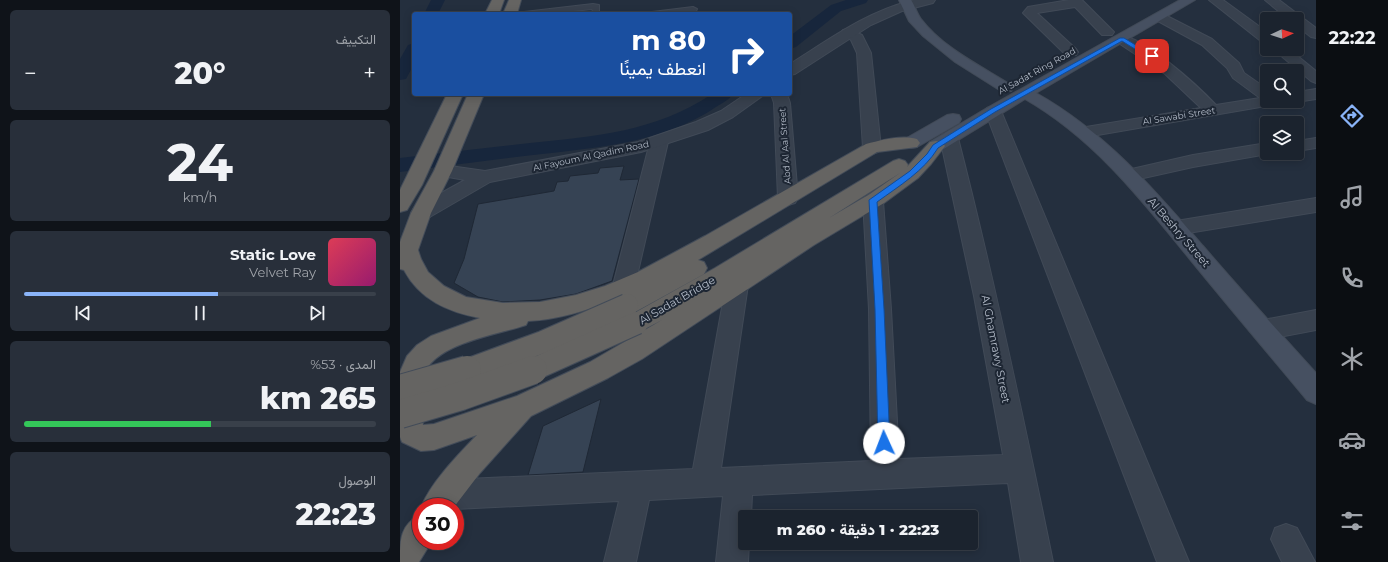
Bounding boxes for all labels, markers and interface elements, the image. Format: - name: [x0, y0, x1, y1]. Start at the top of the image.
- north arrow: [1260, 12, 1304, 56]
- map controls: [1260, 12, 1304, 160]
- text: 80 m: [631, 23, 706, 57]
- text: 22:22: [1328, 27, 1376, 49]
- icon: right: [720, 28, 772, 80]
- text: التكييف: [336, 31, 376, 47]
- pin: [1135, 39, 1169, 73]
- street label: Al Sadat Ring Road: [996, 45, 1077, 96]
- icon: arrive: [1141, 45, 1163, 67]
- text: 20°: [174, 55, 226, 92]
- text: انعطف يمينًا: [620, 58, 706, 80]
- text: −: [24, 60, 37, 87]
- text: +: [363, 60, 376, 87]
- button: search: [1260, 64, 1304, 108]
- icon: directions: [1338, 102, 1366, 130]
- street label: Al Sawabi Street: [1142, 104, 1216, 127]
- street label: Abd Al Aal Street: [776, 107, 793, 184]
- button: layers: [1260, 116, 1304, 160]
- text: 24: [167, 131, 233, 194]
- street label: Al Fayoum Al Qadim Road: [532, 138, 650, 173]
- icon: music: [1338, 183, 1366, 211]
- text: km/h: [183, 189, 217, 205]
- street label: Al Beshry Street: [1145, 194, 1213, 270]
- text: Static Love: [230, 245, 316, 264]
- text: Velvet Ray: [249, 264, 316, 280]
- icon: phone: [1338, 264, 1366, 292]
- street label: Al Sadat Bridge: [636, 272, 718, 327]
- street label: Al Ghamrawy Street: [979, 294, 1013, 405]
- icon: previous: [72, 302, 94, 324]
- icon: pause: [189, 302, 211, 324]
- icon: next: [306, 302, 328, 324]
- icon: climate: [1338, 345, 1366, 373]
- text: المدى · 53%: [310, 356, 376, 372]
- text: 265 km: [260, 380, 376, 417]
- position arrow: [863, 422, 905, 464]
- icon: car: [1338, 426, 1366, 454]
- text: الوصول: [338, 472, 376, 488]
- text: 22:23: [296, 496, 376, 533]
- speed limit sign: 30: [412, 498, 464, 550]
- icon: filters: [1338, 507, 1366, 535]
- text: 22:23 · 1 دقيقة · 260 m: [777, 520, 939, 539]

